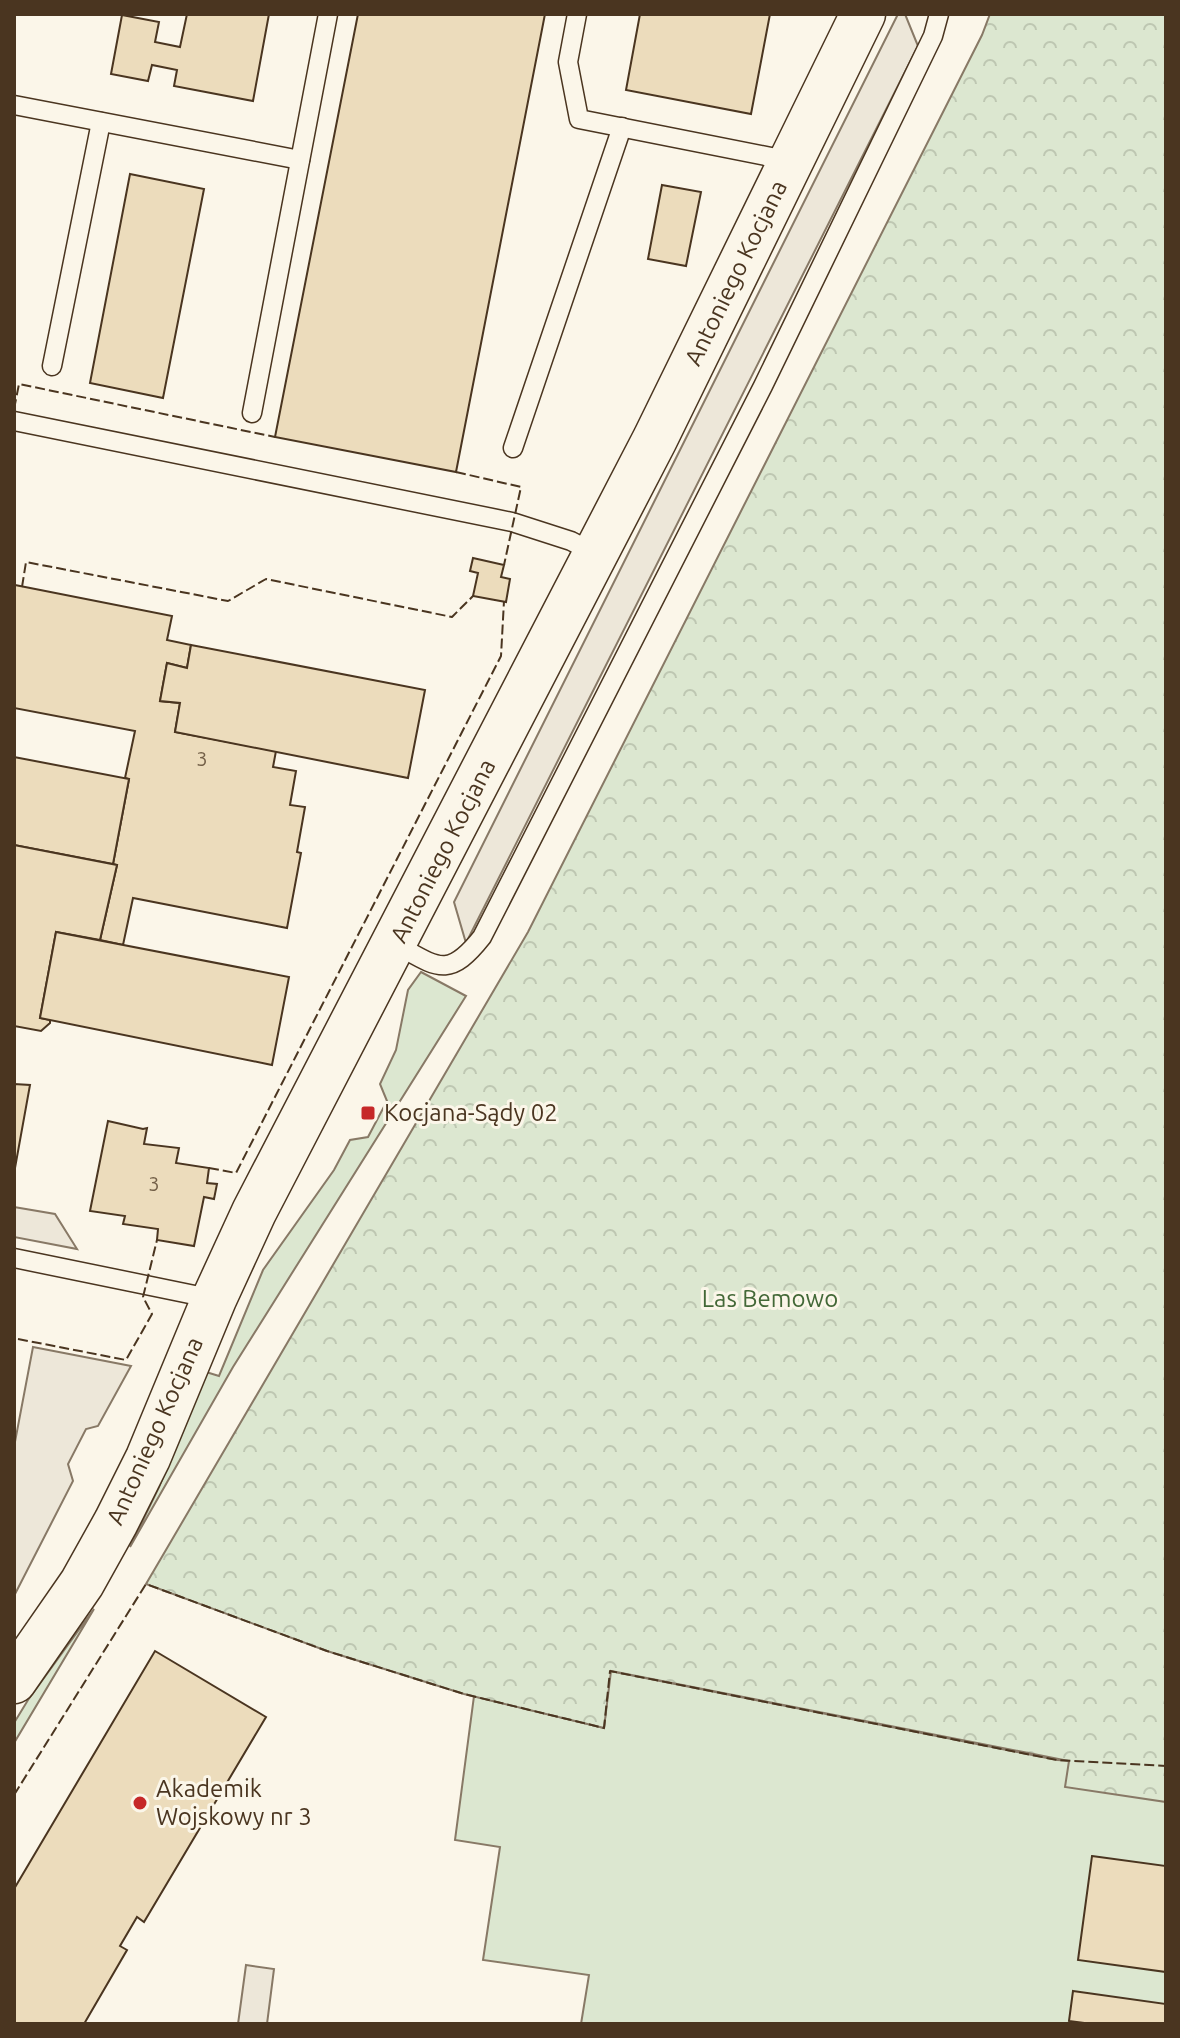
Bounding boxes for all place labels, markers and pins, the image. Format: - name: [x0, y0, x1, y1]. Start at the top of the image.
- place label: Kocjana-Sądy 02: [384, 1099, 558, 1126]
- marker: Kocjana-Sądy 02: [359, 1104, 377, 1122]
- place label: Akademik Wojskowy nr 3: [156, 1775, 312, 1830]
- marker: Akademik Wojskowy nr 3: [131, 1794, 149, 1812]

